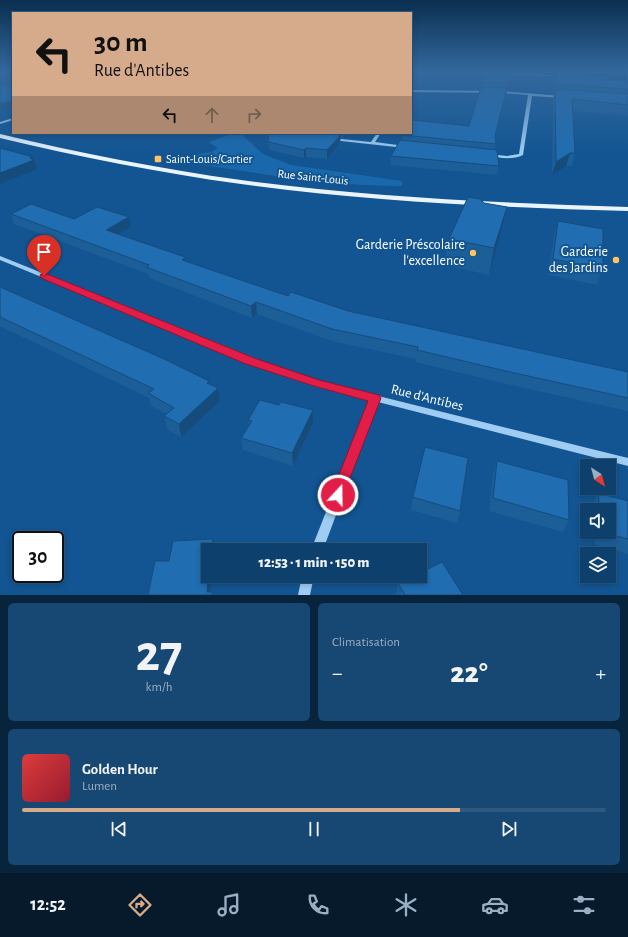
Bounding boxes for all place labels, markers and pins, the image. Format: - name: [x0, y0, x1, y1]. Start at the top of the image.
- place label: Saint-Louis/Cartier: [166, 153, 252, 165]
- marker: Saint-Louis/Cartier: [153, 154, 163, 164]
- pin: [27, 235, 61, 276]
- place label: Garderie Préscolaire l'excellence: [356, 238, 465, 268]
- place label: Garderie des Jardins: [549, 245, 608, 275]
- marker: Garderie Préscolaire l'excellence: [468, 248, 478, 258]
- marker: Garderie des Jardins: [611, 255, 621, 265]

